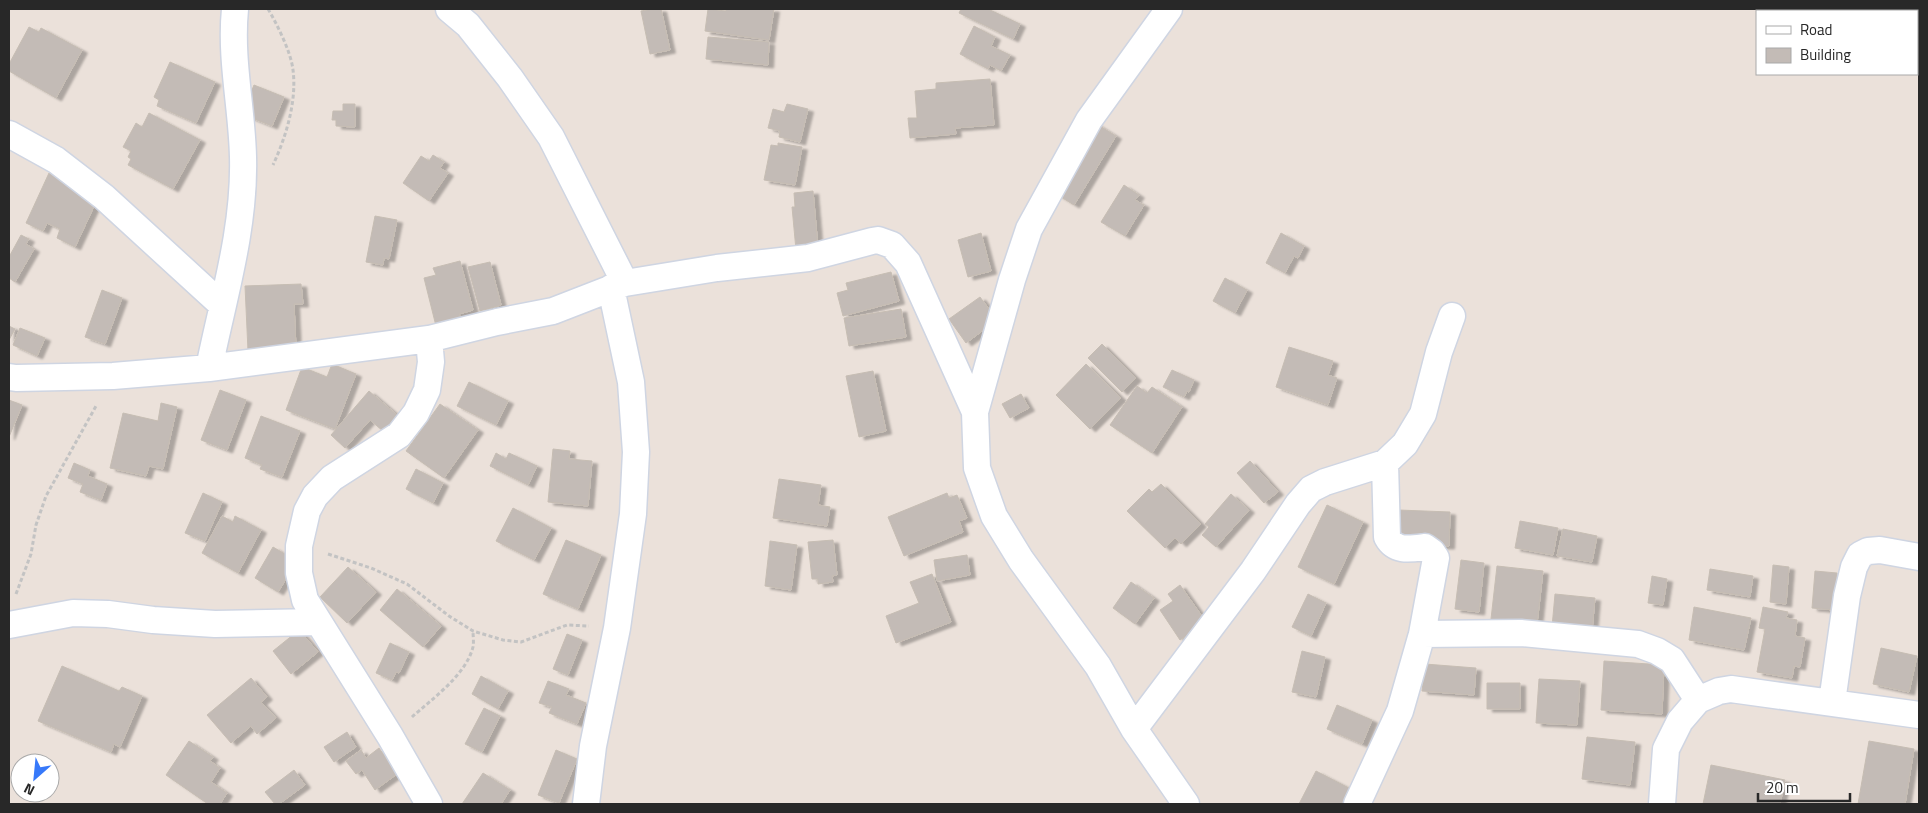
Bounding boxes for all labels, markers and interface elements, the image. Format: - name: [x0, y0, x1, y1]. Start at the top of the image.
- legend: [1756, 10, 1918, 75]
- text: Road: [1800, 18, 1832, 41]
- text: Building: [1800, 43, 1851, 66]
- north arrow: [10, 753, 60, 803]
- scale bar: [1758, 770, 1850, 802]
- text: 20 m: [1766, 776, 1799, 799]
- text: N: [20, 778, 38, 802]

